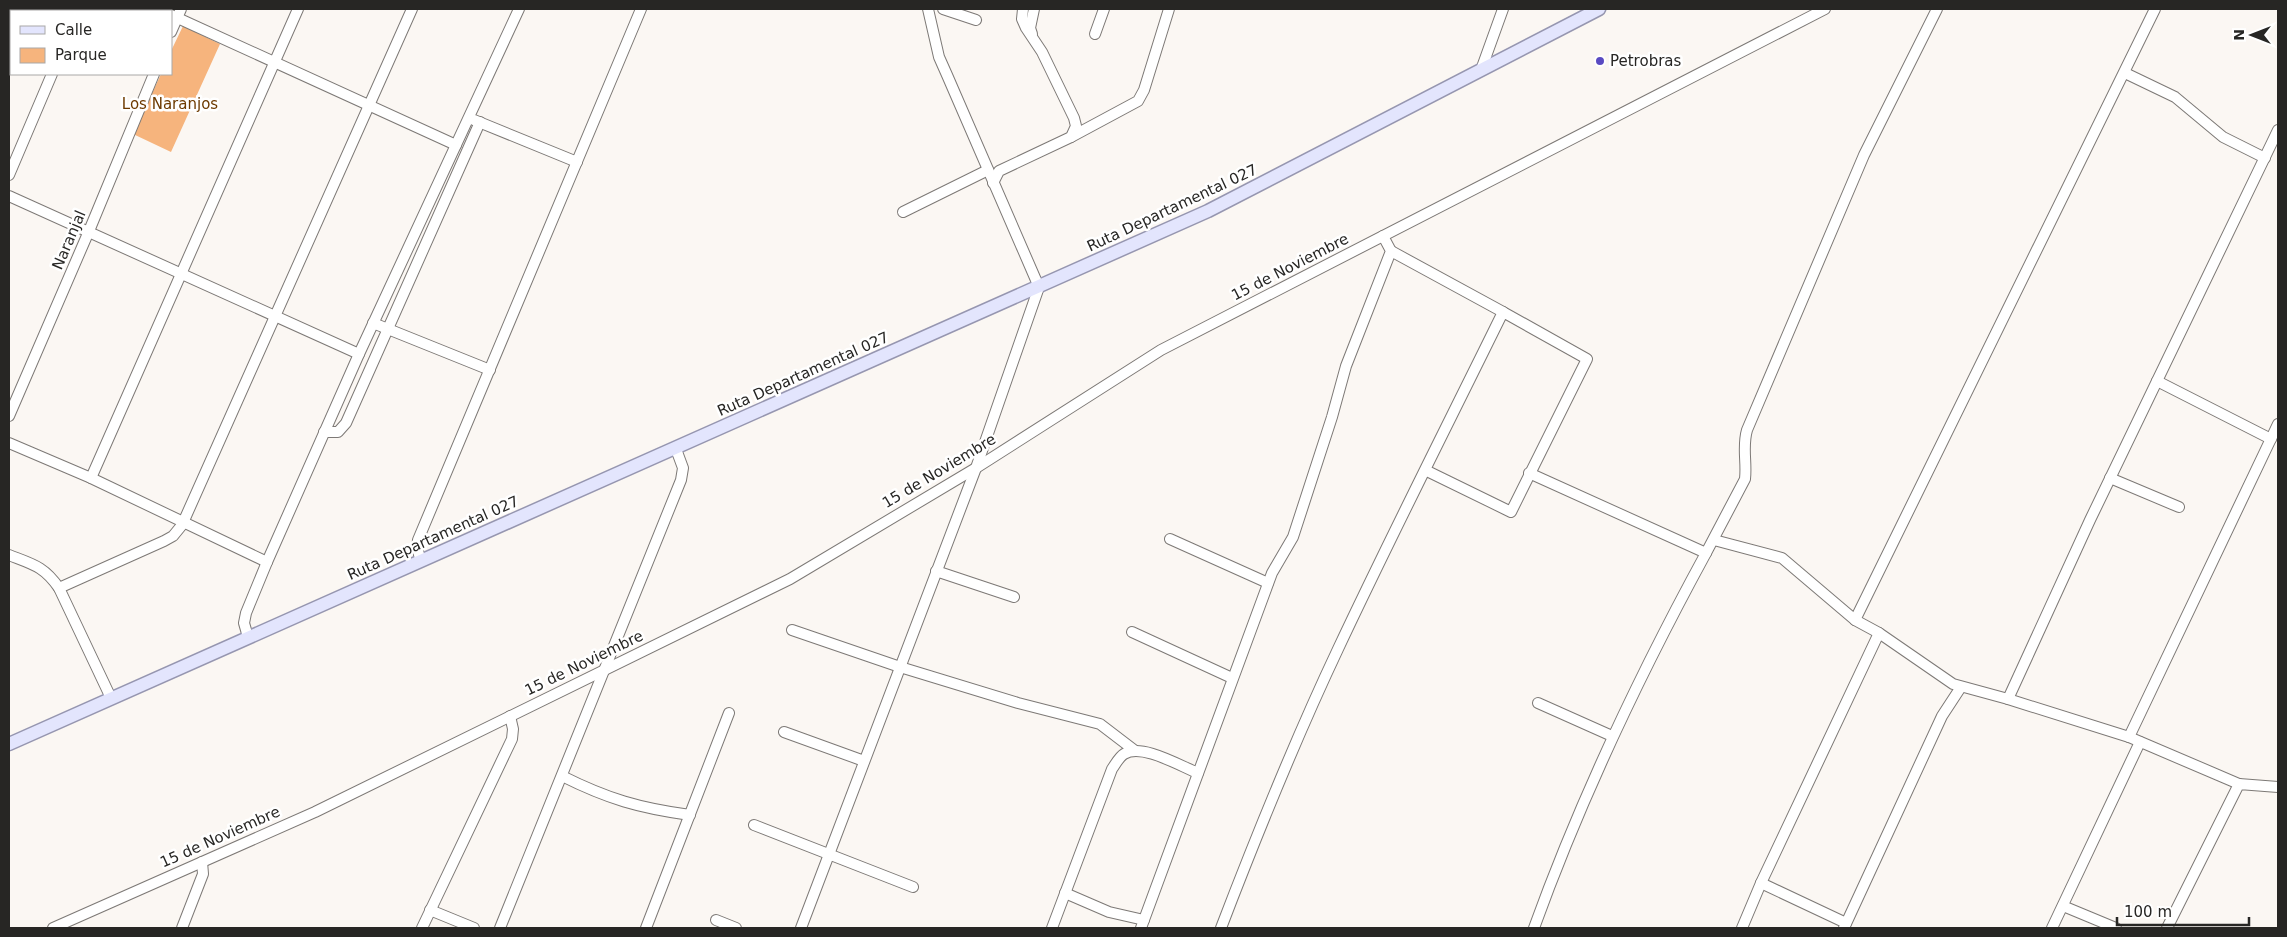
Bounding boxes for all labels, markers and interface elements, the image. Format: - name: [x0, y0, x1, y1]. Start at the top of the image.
- legend: [10, 10, 172, 75]
- north arrow: [2227, 10, 2277, 60]
- text: Calle: [55, 21, 92, 39]
- text: N: [2231, 29, 2247, 41]
- text: Parque: [55, 46, 107, 64]
- place label: Petrobras: [1610, 52, 1682, 70]
- marker: Petrobras: [1594, 55, 1606, 67]
- park label: Los Naranjos: [122, 95, 218, 113]
- street label: Ruta Departamental 027: [1084, 161, 1260, 255]
- street label: Naranjal: [48, 208, 90, 272]
- street label: 15 de Noviembre: [1228, 230, 1352, 304]
- street label: Ruta Departamental 027: [714, 328, 892, 420]
- street label: 15 de Noviembre: [879, 430, 999, 512]
- street label: Ruta Departamental 027: [344, 492, 522, 584]
- street label: 15 de Noviembre: [522, 627, 646, 699]
- street label: 15 de Noviembre: [157, 802, 283, 872]
- scale bar: [2117, 894, 2250, 926]
- text: 100 m: [2124, 903, 2172, 921]

